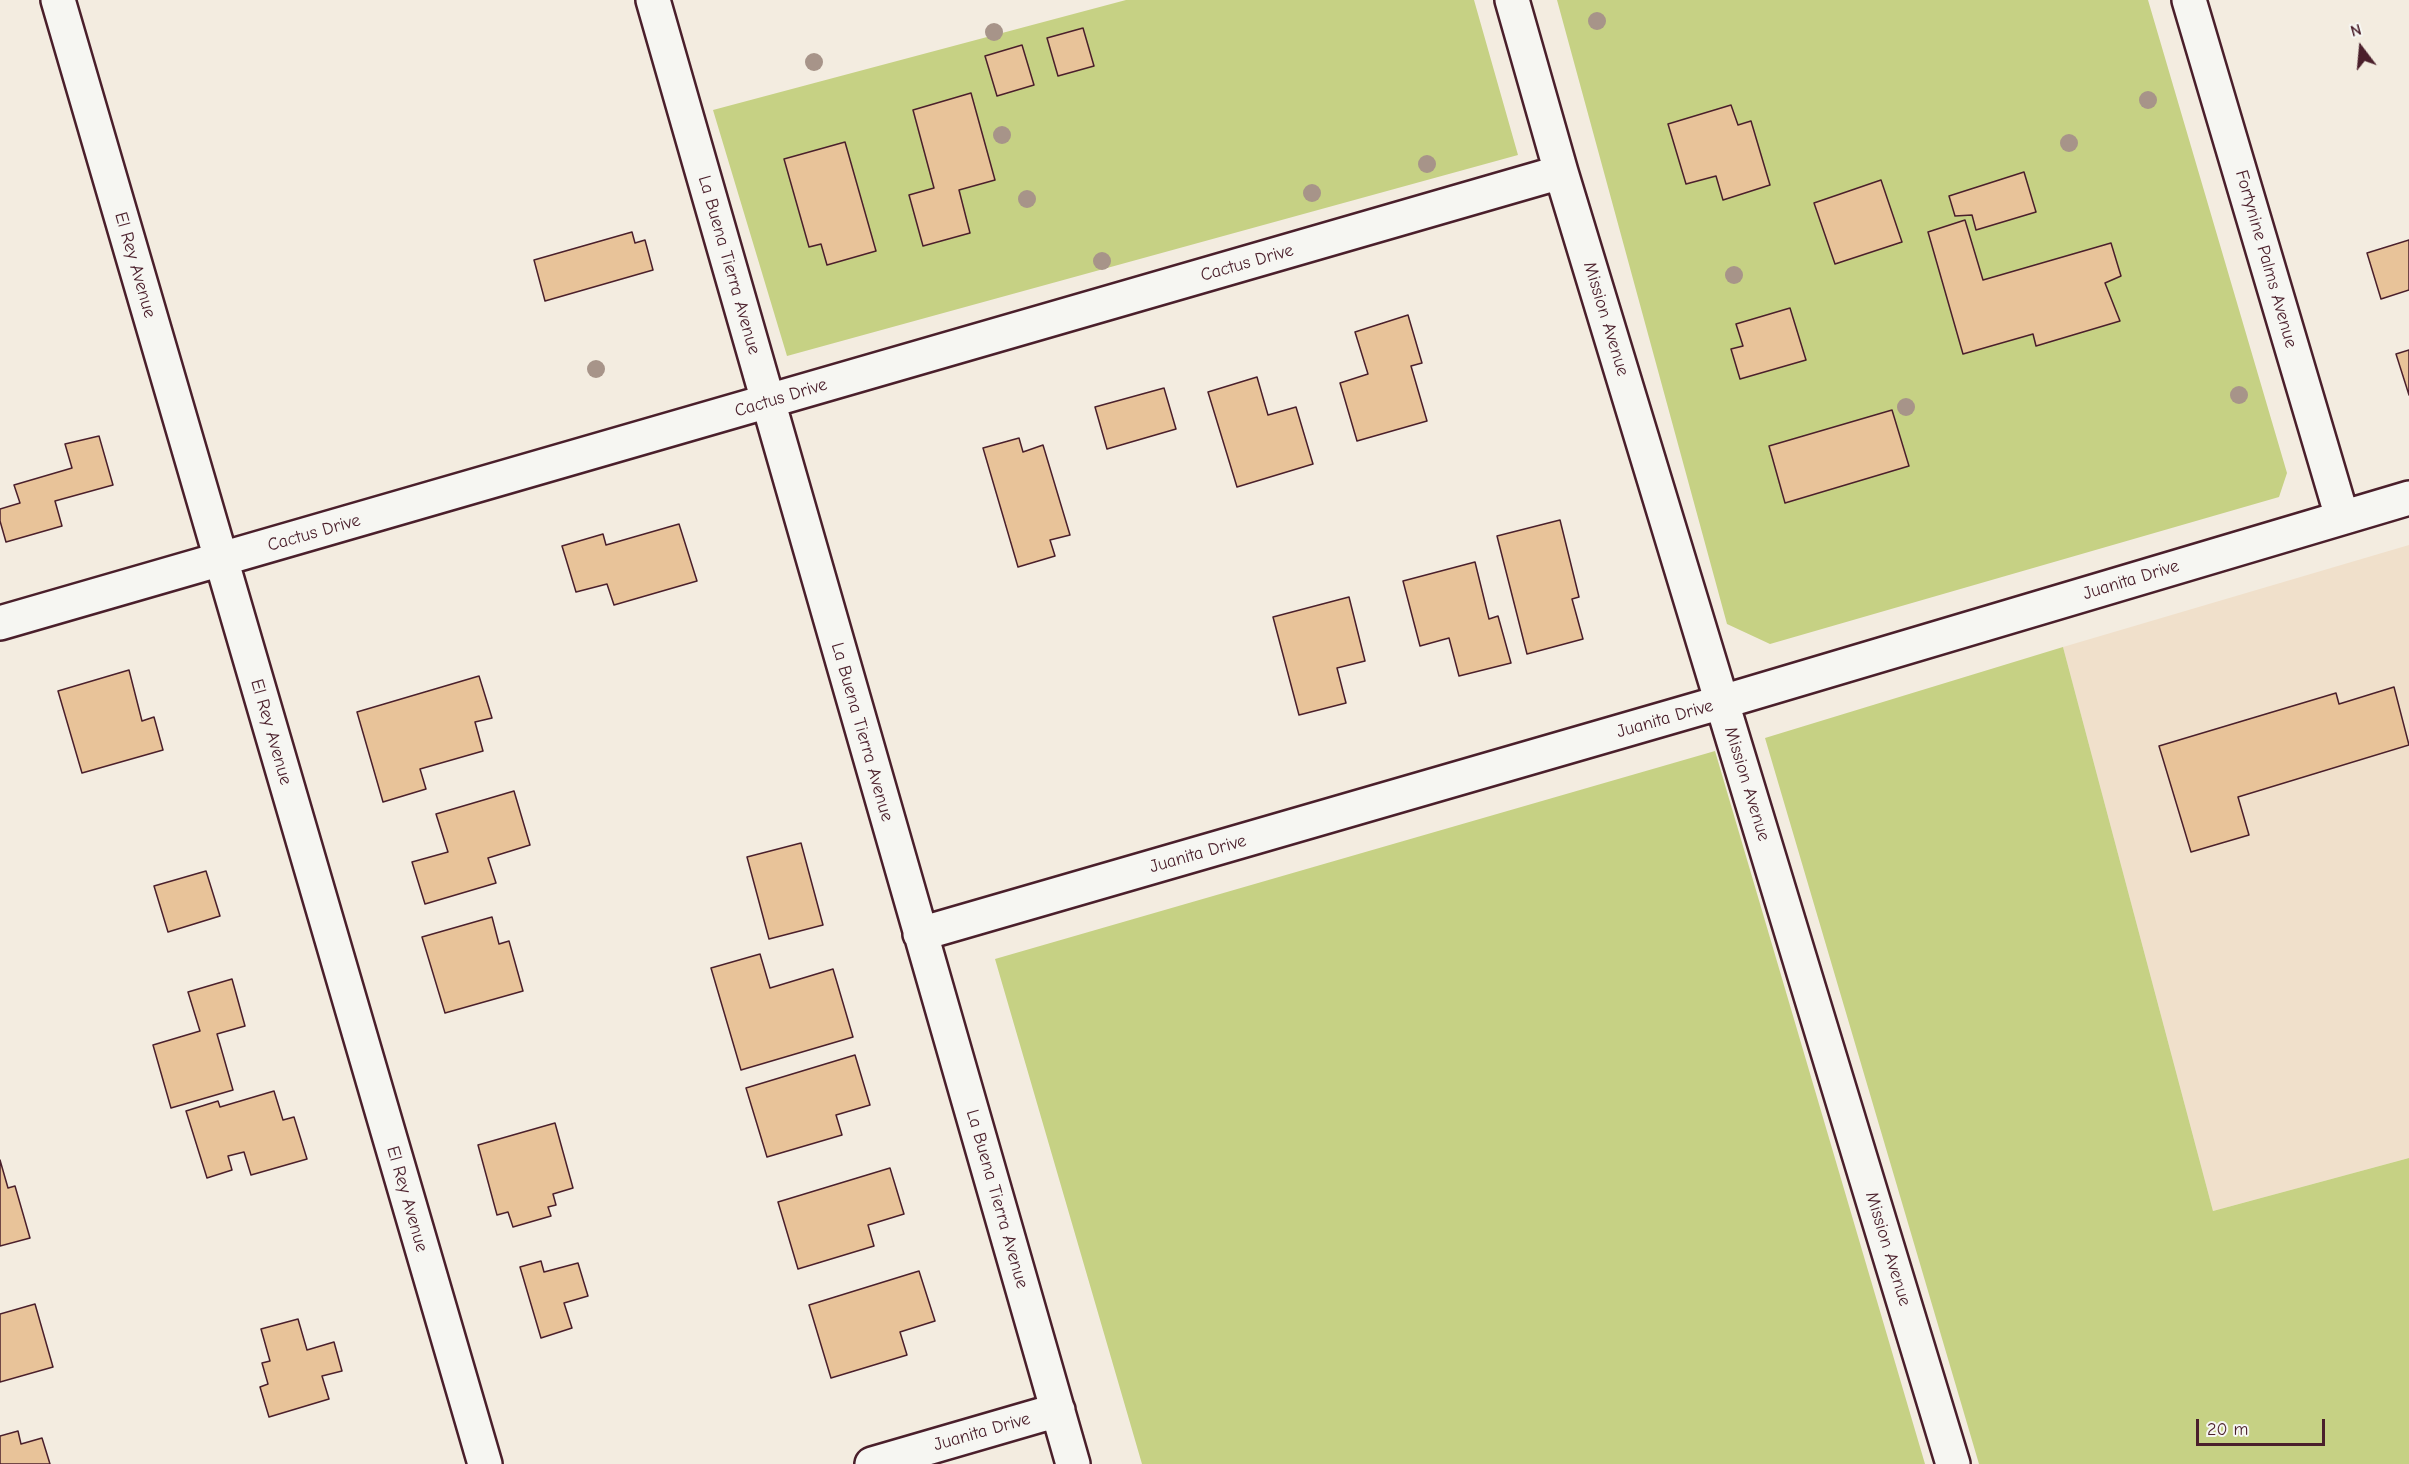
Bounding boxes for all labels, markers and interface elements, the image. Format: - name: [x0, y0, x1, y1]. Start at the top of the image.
- north arrow: [2331, 18, 2391, 78]
- text: N: [2349, 21, 2364, 41]
- street label: Fortynine Palms Avenue: [2230, 168, 2302, 350]
- street label: La Buena Tierra Avenue: [693, 173, 765, 357]
- street label: El Rey Avenue: [110, 210, 160, 320]
- street label: Cactus Drive: [1198, 239, 1296, 287]
- street label: Mission Avenue: [1578, 259, 1634, 379]
- street label: Cactus Drive: [732, 374, 830, 422]
- street label: Cactus Drive: [265, 509, 363, 557]
- street label: Juanita Drive: [2080, 555, 2182, 605]
- street label: La Buena Tierra Avenue: [826, 640, 898, 824]
- street label: El Rey Avenue: [246, 677, 296, 787]
- street label: Juanita Drive: [1614, 695, 1716, 743]
- street label: Mission Avenue: [1719, 724, 1775, 844]
- street label: Juanita Drive: [1147, 830, 1249, 878]
- street label: La Buena Tierra Avenue: [961, 1107, 1033, 1291]
- street label: El Rey Avenue: [382, 1144, 432, 1254]
- street label: Mission Avenue: [1860, 1189, 1916, 1309]
- scale bar: [2199, 1407, 2328, 1445]
- street label: Juanita Drive: [931, 1408, 1033, 1456]
- text: 20 m: [2207, 1419, 2248, 1440]

